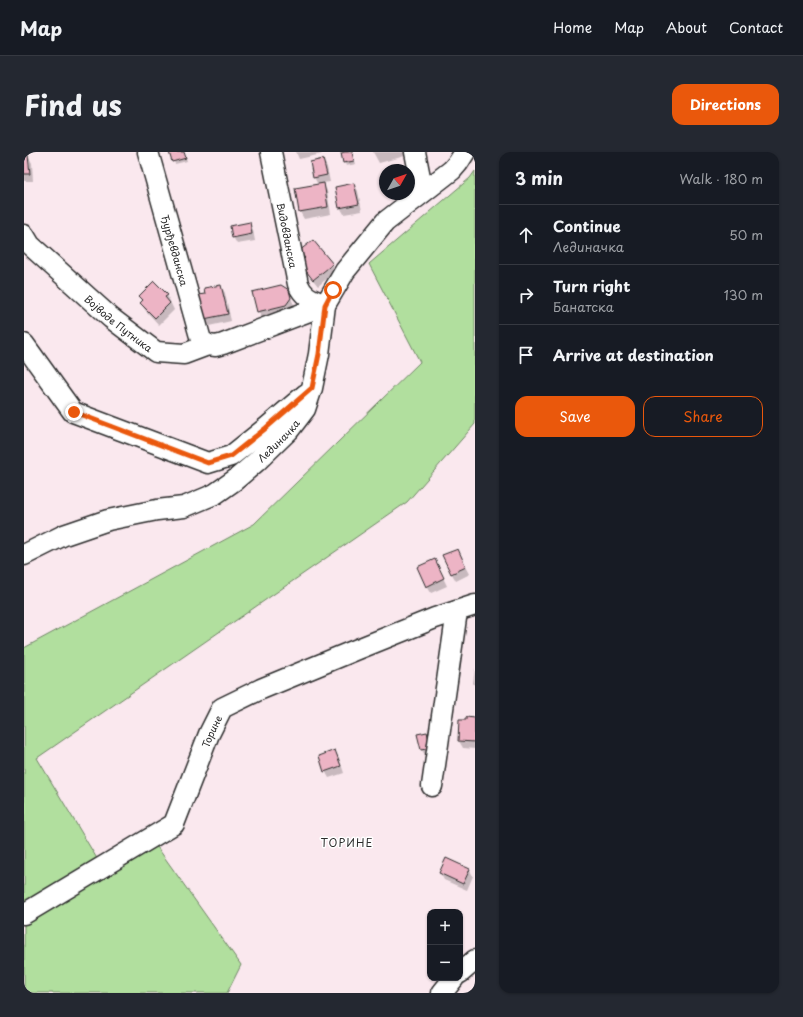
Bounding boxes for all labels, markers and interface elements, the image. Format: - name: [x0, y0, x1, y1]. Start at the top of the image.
- text: Map: [20, 14, 62, 42]
- text: Home: [553, 17, 592, 38]
- text: Map: [614, 17, 644, 38]
- text: About: [666, 17, 707, 38]
- text: Contact: [729, 17, 783, 38]
- text: Find us: [24, 83, 122, 126]
- button: Directions: [672, 84, 779, 125]
- north arrow: [379, 164, 415, 200]
- text: 3 min: [515, 165, 563, 191]
- text: Walk · 180 m: [680, 169, 763, 188]
- street label: Видовданска: [274, 201, 302, 270]
- street label: Ђурђевданска: [159, 213, 193, 288]
- text: Continue: [553, 214, 621, 237]
- icon: ahead: [515, 224, 537, 246]
- text: 50 m: [729, 225, 763, 244]
- text: Лединачка: [553, 237, 624, 256]
- text: Turn right: [553, 274, 630, 297]
- route start: [324, 281, 342, 299]
- icon: right: [515, 284, 537, 306]
- text: 130 m: [724, 285, 763, 304]
- street label: Војводе Путника: [82, 291, 157, 355]
- text: Банатска: [553, 297, 614, 316]
- text: Arrive at destination: [553, 343, 714, 366]
- icon: arrive: [515, 344, 537, 366]
- button: Save: [515, 396, 635, 437]
- button: Share: [643, 396, 763, 437]
- route end: [65, 403, 83, 421]
- street label: Лединачка: [253, 415, 303, 465]
- street label: Торине: [197, 712, 225, 750]
- district label: ТОРИНЕ: [320, 834, 374, 851]
- map controls: [427, 909, 463, 981]
- button: +: [427, 909, 463, 945]
- button: −: [427, 945, 463, 981]

